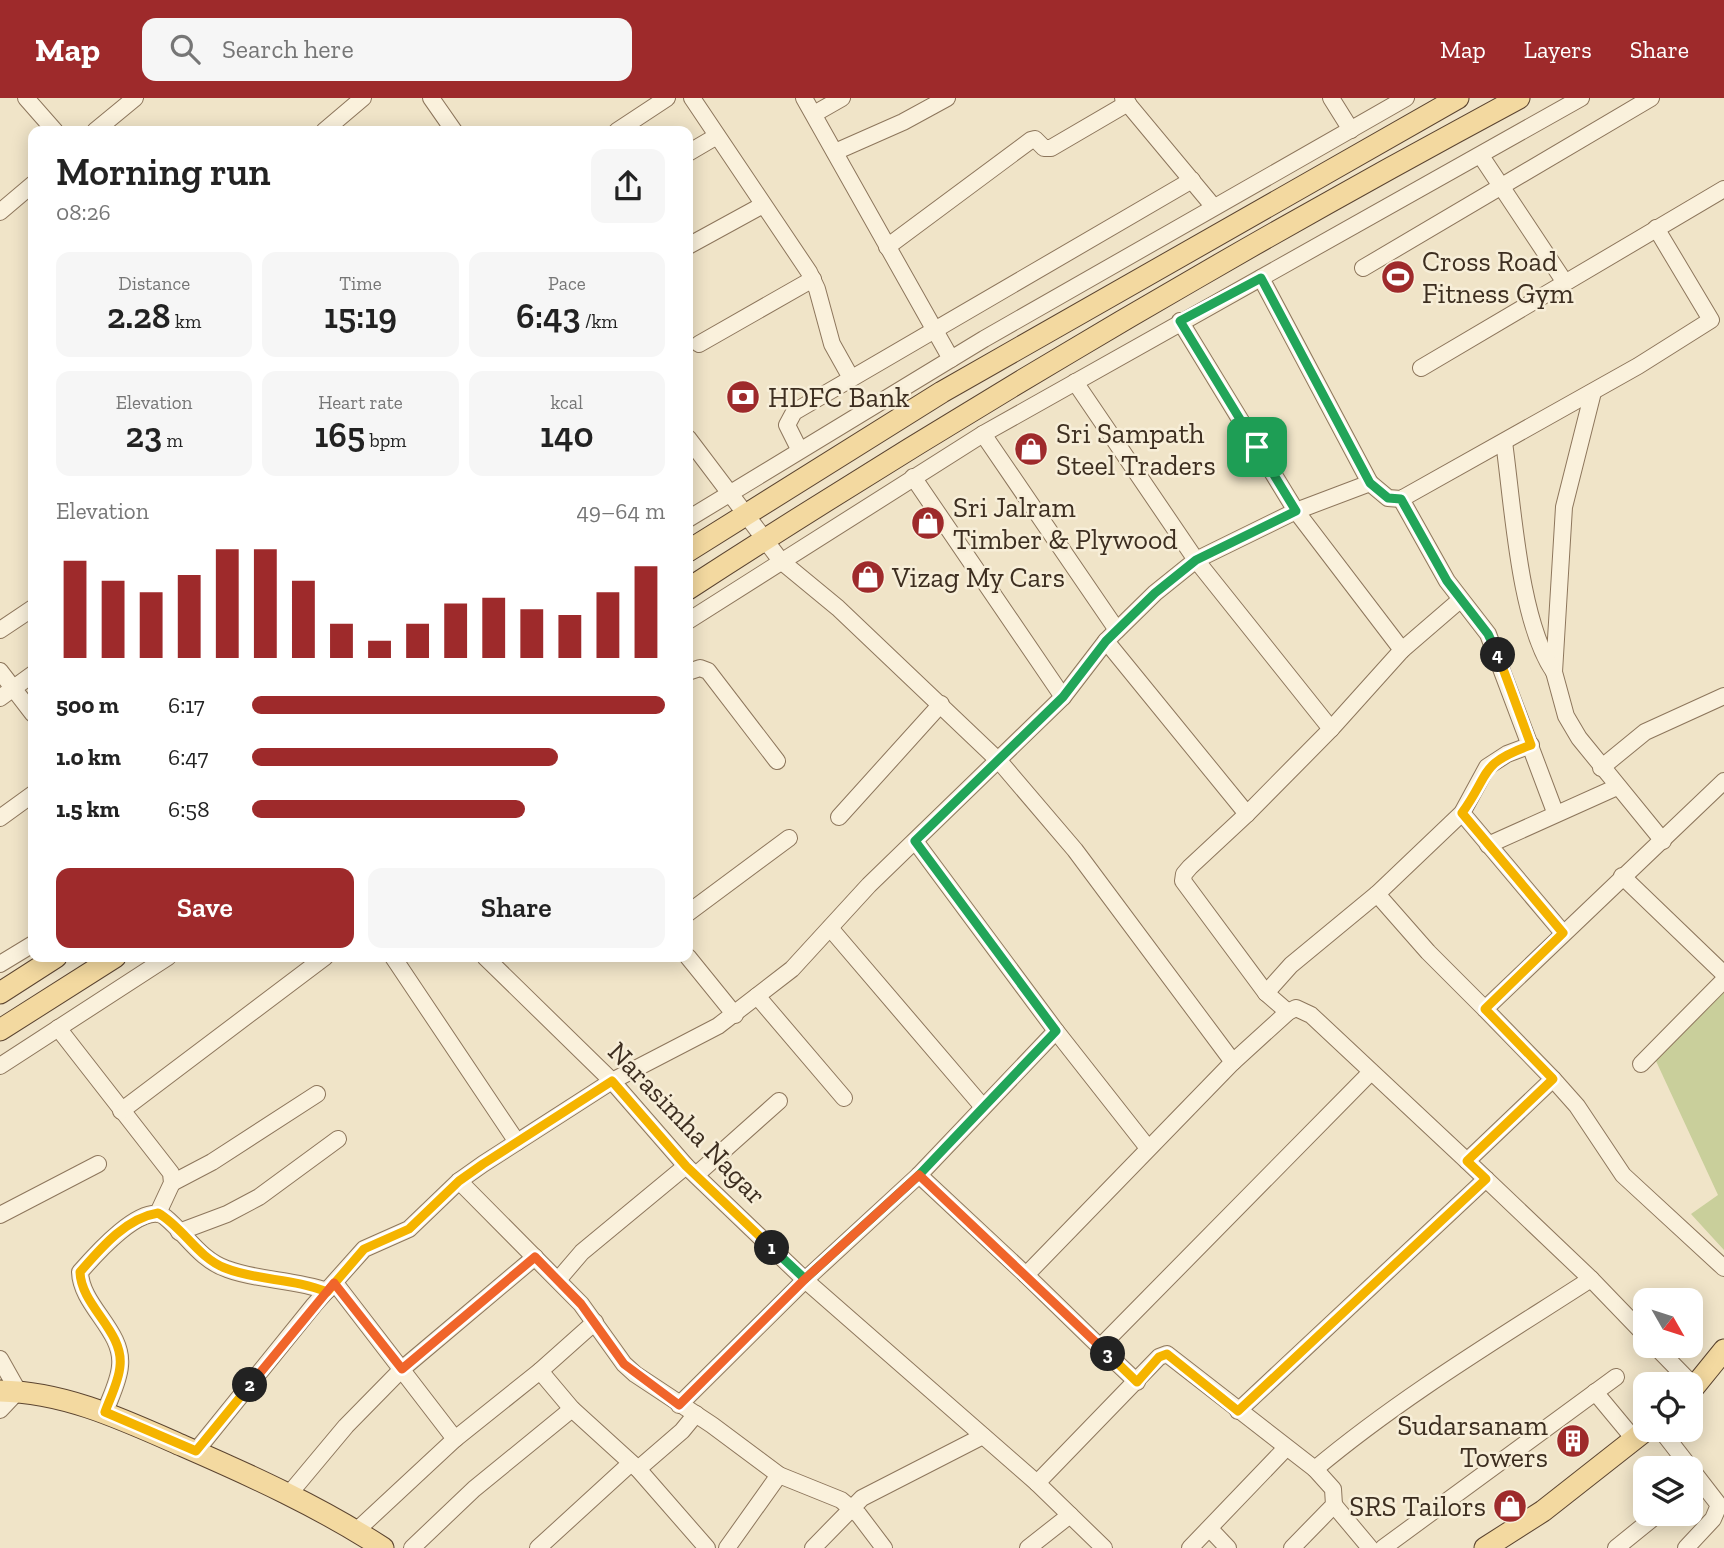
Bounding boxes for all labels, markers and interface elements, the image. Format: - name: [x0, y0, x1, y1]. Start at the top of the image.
- search box: [142, 18, 632, 81]
- text: Map: [35, 30, 100, 69]
- icon: search: [166, 30, 204, 68]
- text: Search here: [222, 33, 354, 65]
- text: Map: [1440, 35, 1486, 64]
- text: Layers: [1524, 35, 1592, 64]
- text: Share: [1630, 35, 1689, 64]
- text: Morning run: [56, 149, 271, 195]
- button: share: [591, 149, 665, 223]
- text: 08:26: [56, 198, 111, 226]
- place label: Cross Road Fitness Gym: [1422, 245, 1574, 310]
- sports icon: Cross Road Fitness Gym: [1379, 258, 1417, 296]
- text: Distance: [118, 272, 190, 295]
- text: Time: [339, 272, 382, 295]
- text: Pace: [548, 272, 586, 295]
- text: 2.28: [107, 295, 171, 337]
- text: 15:19: [324, 295, 397, 337]
- text: 6:43: [516, 295, 581, 337]
- text: km: [171, 310, 201, 333]
- text: /km: [581, 310, 618, 333]
- bank icon: HDFC Bank: [724, 378, 762, 416]
- place label: HDFC Bank: [768, 381, 910, 414]
- text: Elevation: [116, 391, 193, 414]
- text: Heart rate: [318, 391, 403, 414]
- text: kcal: [551, 391, 583, 414]
- text: 23: [126, 414, 162, 456]
- text: 165: [314, 414, 365, 456]
- text: 140: [540, 414, 594, 456]
- place label: Sri Sampath Steel Traders: [1056, 417, 1216, 482]
- pin: [1227, 417, 1287, 477]
- icon: arrive: [1238, 428, 1276, 466]
- text: m: [162, 429, 183, 452]
- text: bpm: [365, 429, 407, 452]
- shop icon: Sri Sampath Steel Traders: [1012, 430, 1050, 468]
- place label: Sri Jalram Timber & Plywood: [953, 491, 1178, 556]
- text: Elevation: [56, 497, 149, 525]
- text: 49–64 m: [576, 497, 665, 525]
- shop icon: Sri Jalram Timber & Plywood: [909, 504, 947, 542]
- shop icon: Vizag My Cars: [849, 558, 887, 596]
- place label: Vizag My Cars: [891, 561, 1065, 594]
- pin: 4: [1480, 638, 1516, 672]
- text: 4: [1492, 643, 1503, 666]
- text: 500 m: [56, 691, 119, 719]
- text: 6:17: [168, 691, 205, 719]
- text: 1.0 km: [56, 743, 121, 771]
- text: 6:47: [168, 743, 208, 771]
- text: 1.5 km: [56, 795, 120, 823]
- text: 6:58: [168, 795, 210, 823]
- button: Save: [56, 868, 354, 948]
- button: Share: [368, 868, 665, 948]
- street label: Narasimha Nagar: [601, 1035, 773, 1211]
- pin: 1: [754, 1230, 790, 1266]
- text: 1: [768, 1236, 775, 1259]
- north arrow: [1633, 1288, 1703, 1358]
- map controls: [1633, 1288, 1703, 1526]
- pin: 3: [1090, 1336, 1126, 1372]
- text: 3: [1102, 1342, 1113, 1365]
- pin: 2: [232, 1368, 268, 1402]
- button: locate: [1633, 1372, 1703, 1442]
- text: 2: [244, 1373, 255, 1396]
- place label: Sudarsanam Towers: [1397, 1409, 1548, 1474]
- building icon: Sudarsanam Towers: [1554, 1422, 1592, 1460]
- button: layers: [1633, 1456, 1703, 1526]
- shop icon: SRS Tailors: [1491, 1487, 1529, 1525]
- place label: SRS Tailors: [1349, 1490, 1486, 1523]

